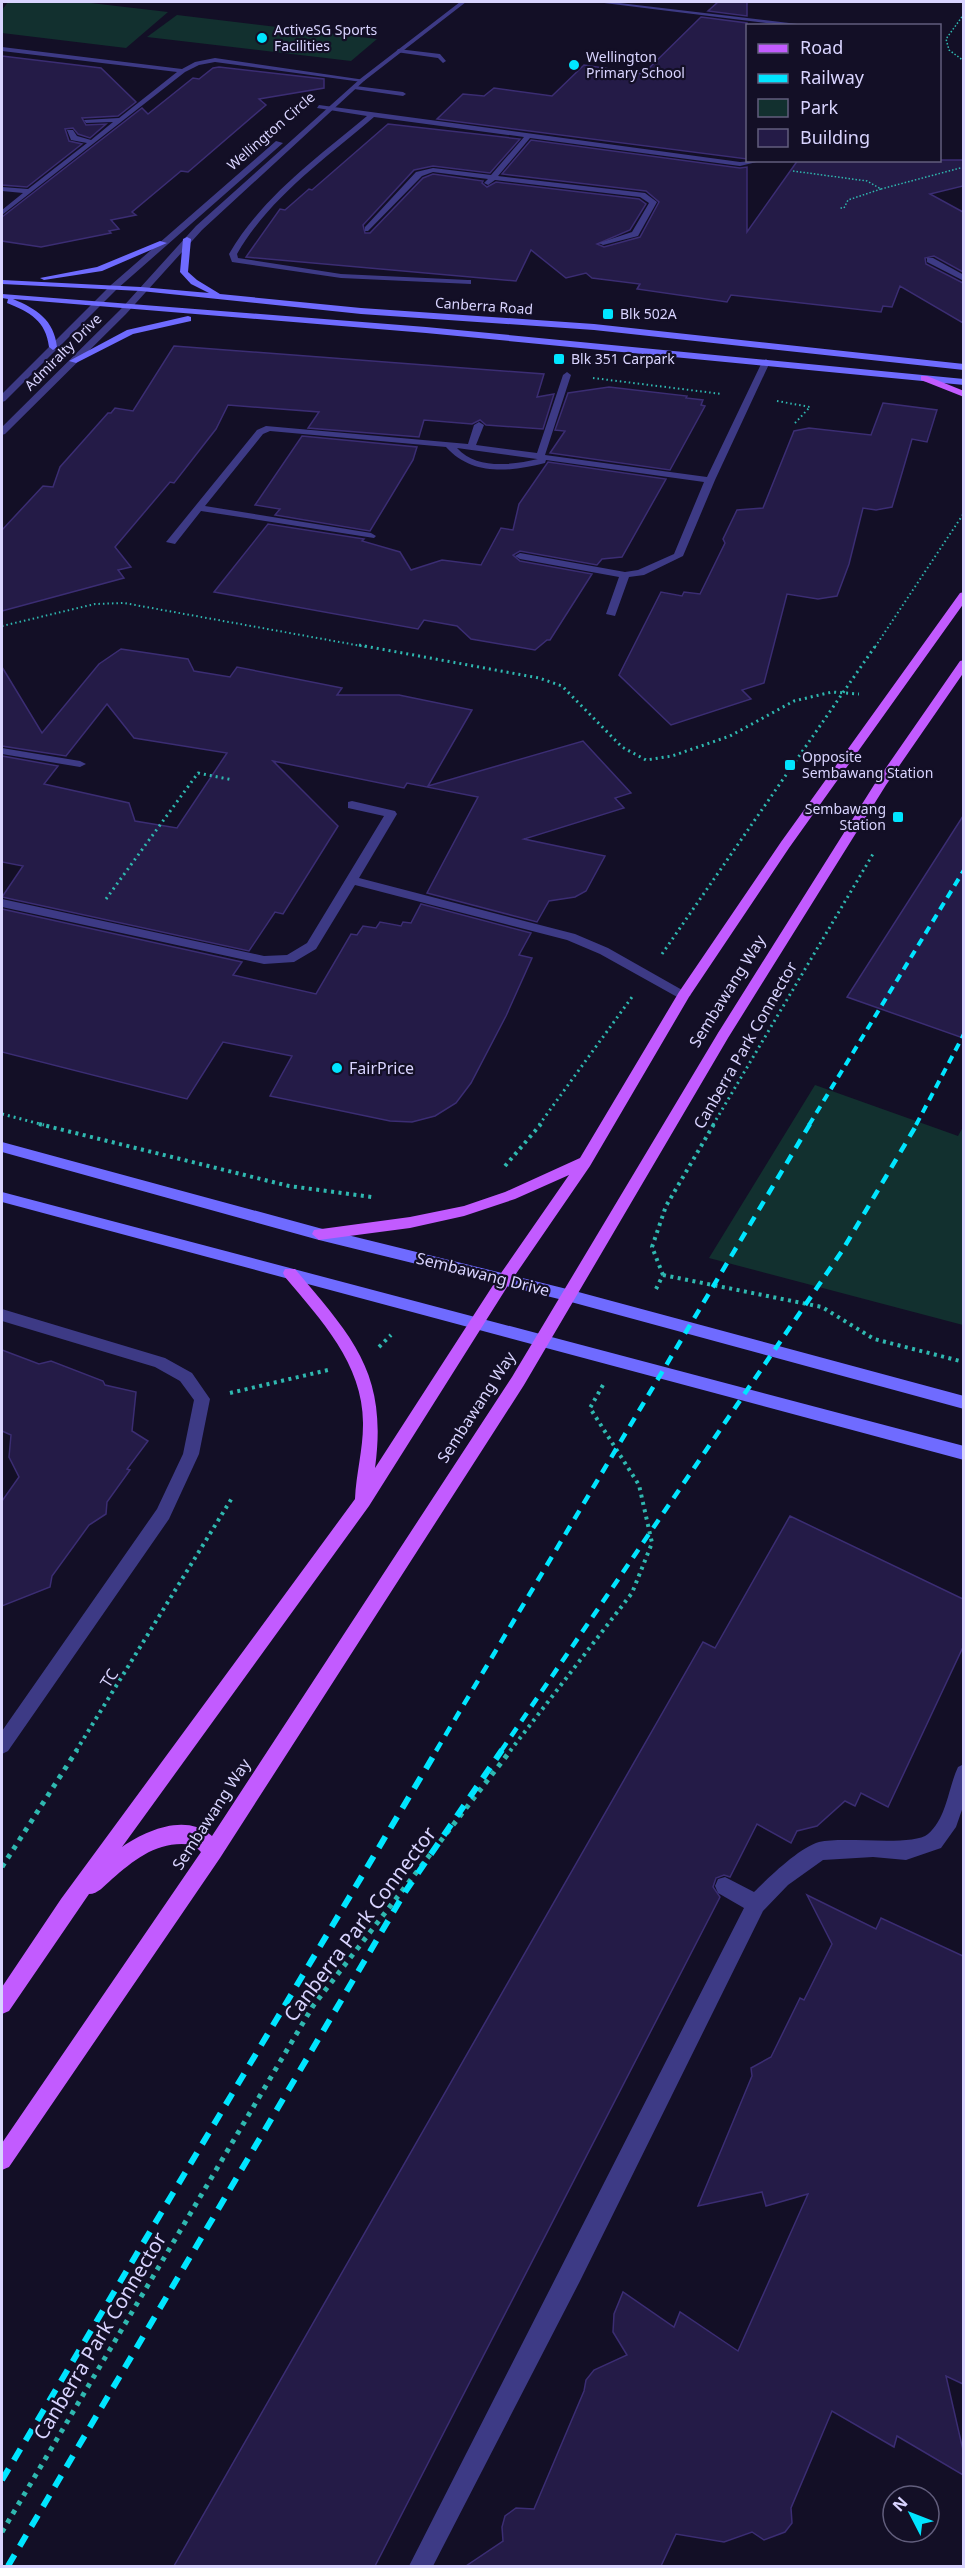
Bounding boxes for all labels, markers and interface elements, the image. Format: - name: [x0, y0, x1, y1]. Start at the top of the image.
- place label: ActiveSG Sports Facilities: [274, 20, 377, 55]
- legend: [746, 24, 941, 162]
- marker: ActiveSG Sports Facilities: [255, 31, 269, 45]
- text: Road: [800, 35, 843, 59]
- place label: Wellington Primary School: [586, 47, 685, 82]
- marker: Wellington Primary School: [567, 58, 581, 72]
- text: Railway: [800, 65, 865, 89]
- street label: Wellington Circle: [223, 87, 319, 174]
- text: Park: [800, 95, 838, 119]
- text: Building: [800, 125, 870, 149]
- street label: Canberra Road: [434, 293, 534, 318]
- place label: Blk 502A: [620, 304, 677, 323]
- marker: Blk 502A: [601, 307, 615, 321]
- street label: Admiralty Drive: [20, 309, 105, 394]
- place label: Blk 351 Carpark: [571, 349, 675, 368]
- marker: Blk 351 Carpark: [552, 352, 566, 366]
- place label: Opposite Sembawang Station: [802, 747, 933, 782]
- marker: Opposite Sembawang Station: [783, 758, 797, 772]
- place label: Sembawang Station: [805, 799, 886, 834]
- marker: Sembawang Station: [891, 810, 905, 824]
- street label: Sembawang Way: [684, 930, 771, 1051]
- street label: Canberra Park Connector: [688, 957, 802, 1133]
- place label: FairPrice: [349, 1057, 414, 1079]
- marker: FairPrice: [330, 1061, 344, 1075]
- street label: Sembawang Drive: [414, 1247, 552, 1301]
- street label: Sembawang Way: [432, 1346, 521, 1467]
- street label: TC: [95, 1664, 123, 1692]
- street label: Sembawang Way: [167, 1753, 256, 1874]
- street label: Canberra Park Connector: [277, 1821, 442, 2027]
- street label: Canberra Park Connector: [27, 2227, 172, 2445]
- north arrow: [881, 2484, 941, 2544]
- text: N: [887, 2492, 912, 2516]

